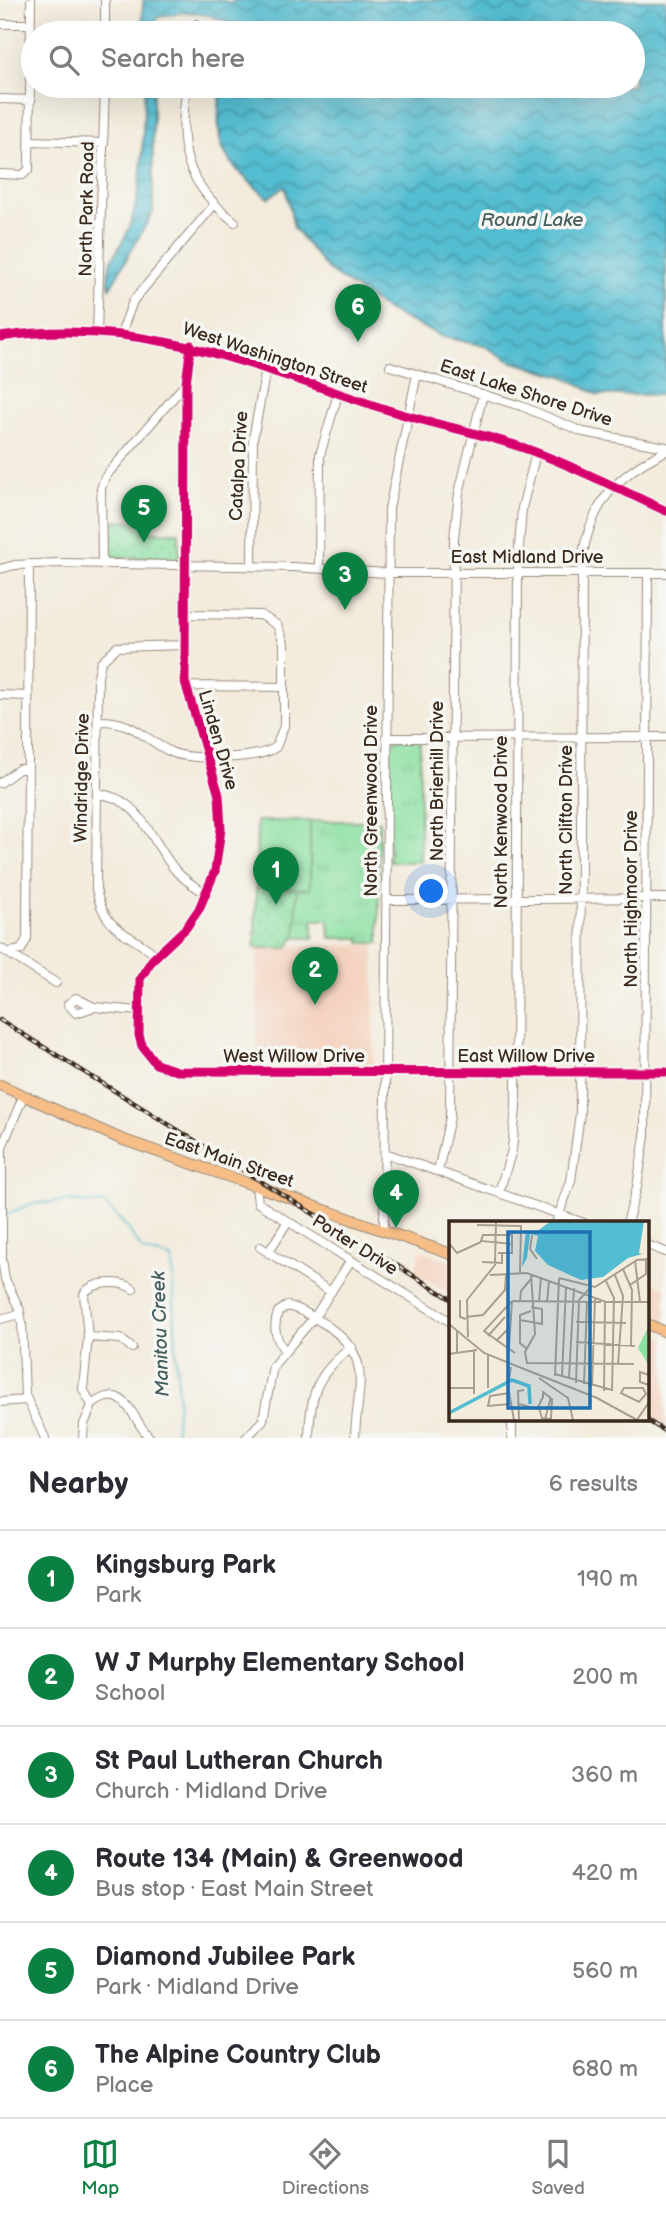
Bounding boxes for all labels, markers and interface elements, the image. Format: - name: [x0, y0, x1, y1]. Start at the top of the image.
- search box: [21, 21, 645, 98]
- icon: search: [45, 41, 83, 79]
- text: Search here: [101, 44, 245, 75]
- street label: North Park Road: [75, 141, 99, 277]
- water label: Round Lake: [481, 209, 583, 232]
- pin: 6: [335, 284, 381, 342]
- street label: West Washington Street: [180, 318, 371, 398]
- street label: East Lake Shore Drive: [437, 355, 615, 431]
- street label: Catalpa Drive: [226, 410, 252, 521]
- pin: 5: [121, 485, 167, 543]
- street label: East Midland Drive: [450, 547, 604, 568]
- pin: 3: [322, 552, 368, 610]
- street label: Linden Drive: [194, 688, 242, 793]
- street label: North Brierhill Drive: [427, 700, 448, 861]
- street label: North Greenwood Drive: [361, 705, 382, 897]
- street label: Windridge Drive: [70, 713, 94, 843]
- street label: North Kenwood Drive: [491, 735, 512, 908]
- street label: North Clifton Drive: [556, 745, 577, 895]
- street label: North Highmoor Drive: [621, 810, 642, 988]
- pin: 1: [253, 847, 299, 905]
- your location: [414, 874, 448, 908]
- pin: 2: [292, 947, 338, 1005]
- street label: West Willow Drive: [223, 1046, 365, 1067]
- street label: East Willow Drive: [457, 1046, 595, 1067]
- street label: East Main Street: [162, 1128, 297, 1192]
- pin: 4: [373, 1170, 419, 1228]
- street label: Porter Drive: [308, 1210, 402, 1280]
- inset map: [449, 1221, 648, 1420]
- water label: Manitou Creek: [147, 1270, 175, 1397]
- text: Nearby: [28, 1466, 128, 1502]
- text: 6 results: [549, 1470, 638, 1498]
- text: Kingsburg Park: [95, 1550, 276, 1581]
- text: 1: [46, 1565, 56, 1593]
- text: 190 m: [577, 1565, 638, 1593]
- text: Park: [95, 1581, 141, 1609]
- text: W J Murphy Elementary School: [95, 1648, 464, 1679]
- text: 2: [44, 1663, 58, 1691]
- text: 200 m: [572, 1663, 638, 1691]
- text: School: [95, 1679, 165, 1707]
- text: St Paul Lutheran Church: [95, 1746, 383, 1777]
- text: 3: [44, 1761, 58, 1789]
- text: 360 m: [571, 1761, 638, 1789]
- text: Church · Midland Drive: [95, 1777, 327, 1805]
- text: Route 134 (Main) & Greenwood: [95, 1844, 464, 1875]
- text: 4: [44, 1859, 58, 1887]
- text: 420 m: [572, 1859, 638, 1887]
- text: Bus stop · East Main Street: [95, 1875, 373, 1903]
- text: Diamond Jubilee Park: [95, 1942, 355, 1973]
- text: 5: [44, 1957, 58, 1985]
- text: 560 m: [572, 1957, 638, 1985]
- text: Park · Midland Drive: [95, 1973, 299, 2001]
- text: The Alpine Country Club: [95, 2040, 381, 2071]
- text: 6: [44, 2055, 58, 2083]
- text: 680 m: [572, 2055, 638, 2083]
- text: Place: [95, 2071, 153, 2099]
- tab: Map: [81, 2135, 119, 2200]
- tab: Directions: [282, 2135, 369, 2200]
- tab: Saved: [531, 2135, 585, 2200]

